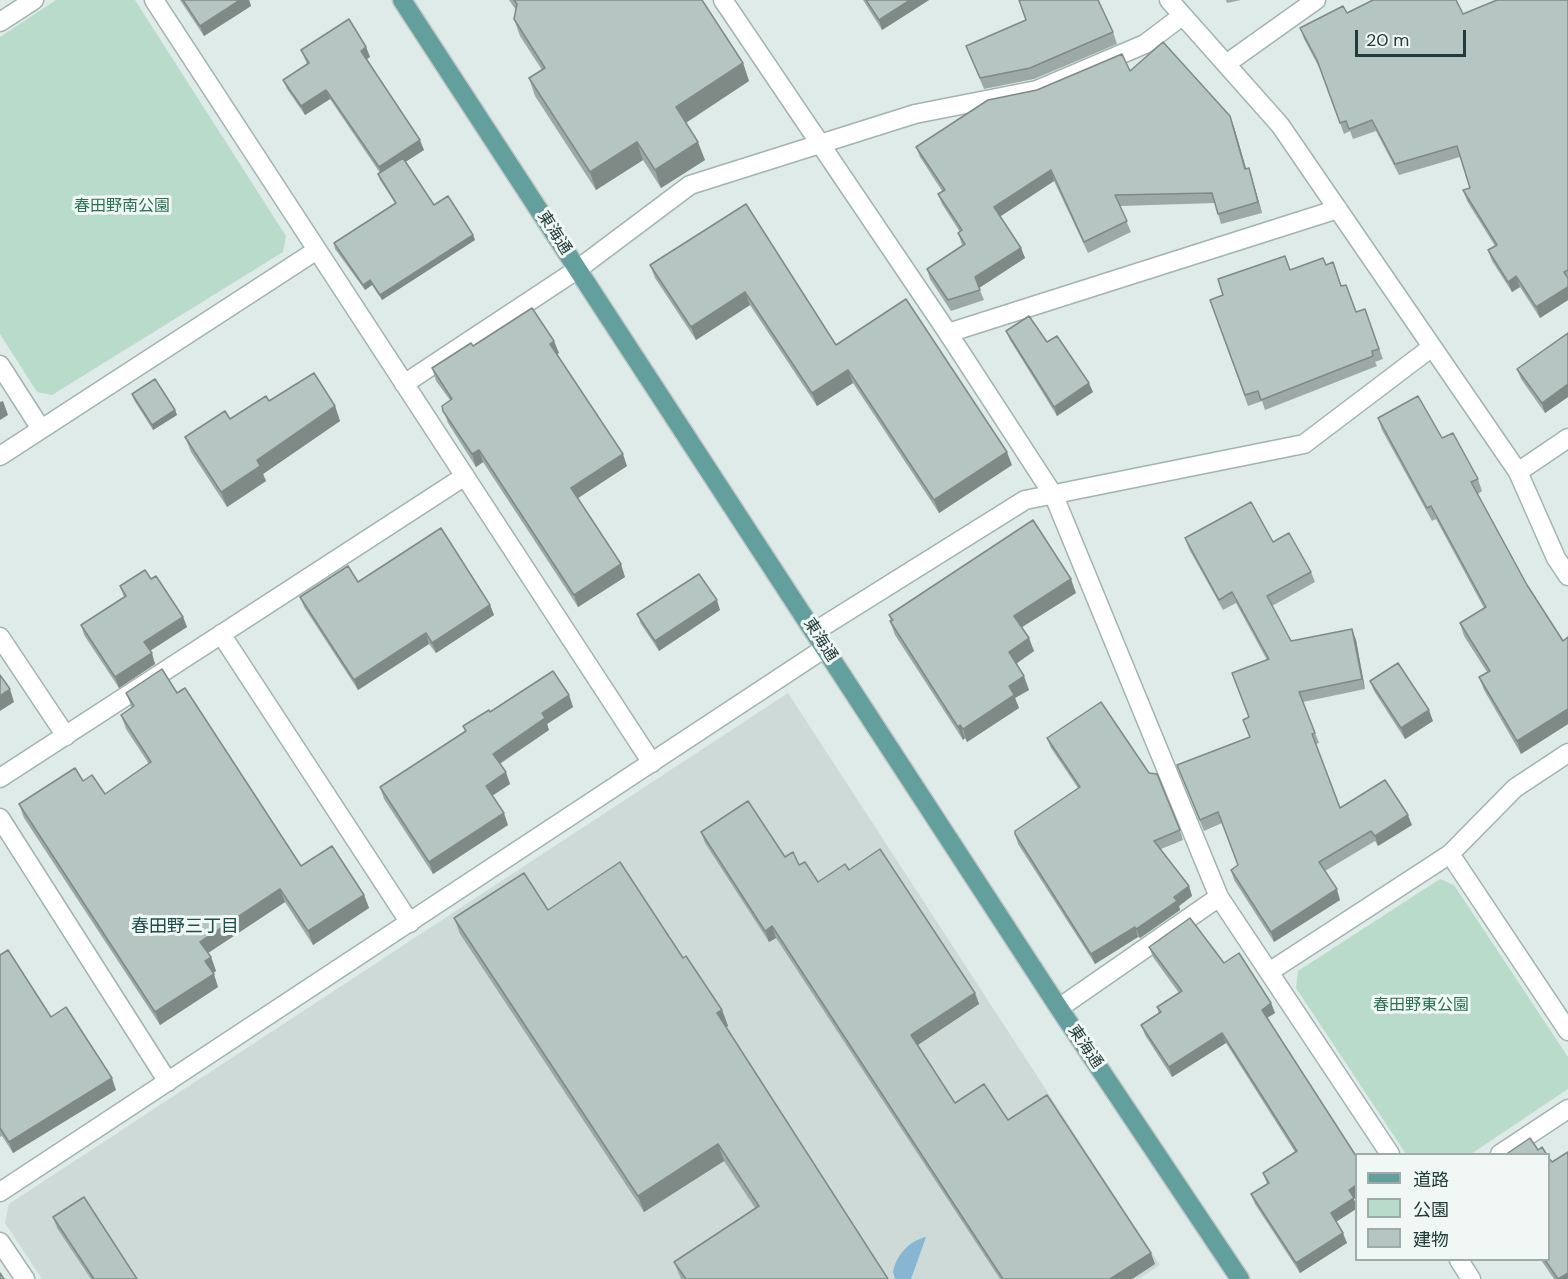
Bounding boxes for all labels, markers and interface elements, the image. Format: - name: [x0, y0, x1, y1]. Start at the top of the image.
- scale bar: [1358, 18, 1469, 56]
- text: 20 m: [1366, 28, 1409, 52]
- park label: 春田野南公園: [74, 197, 170, 217]
- street label: 東海通: [533, 208, 575, 258]
- street label: 東海通: [799, 615, 841, 665]
- district label: 春田野三丁目: [131, 916, 239, 938]
- park label: 春田野東公園: [1373, 996, 1469, 1016]
- street label: 東海通: [1064, 1022, 1106, 1072]
- legend: [1355, 1153, 1550, 1261]
- text: 道路: [1413, 1168, 1449, 1192]
- text: 公園: [1413, 1198, 1449, 1222]
- text: 建物: [1413, 1228, 1449, 1252]

